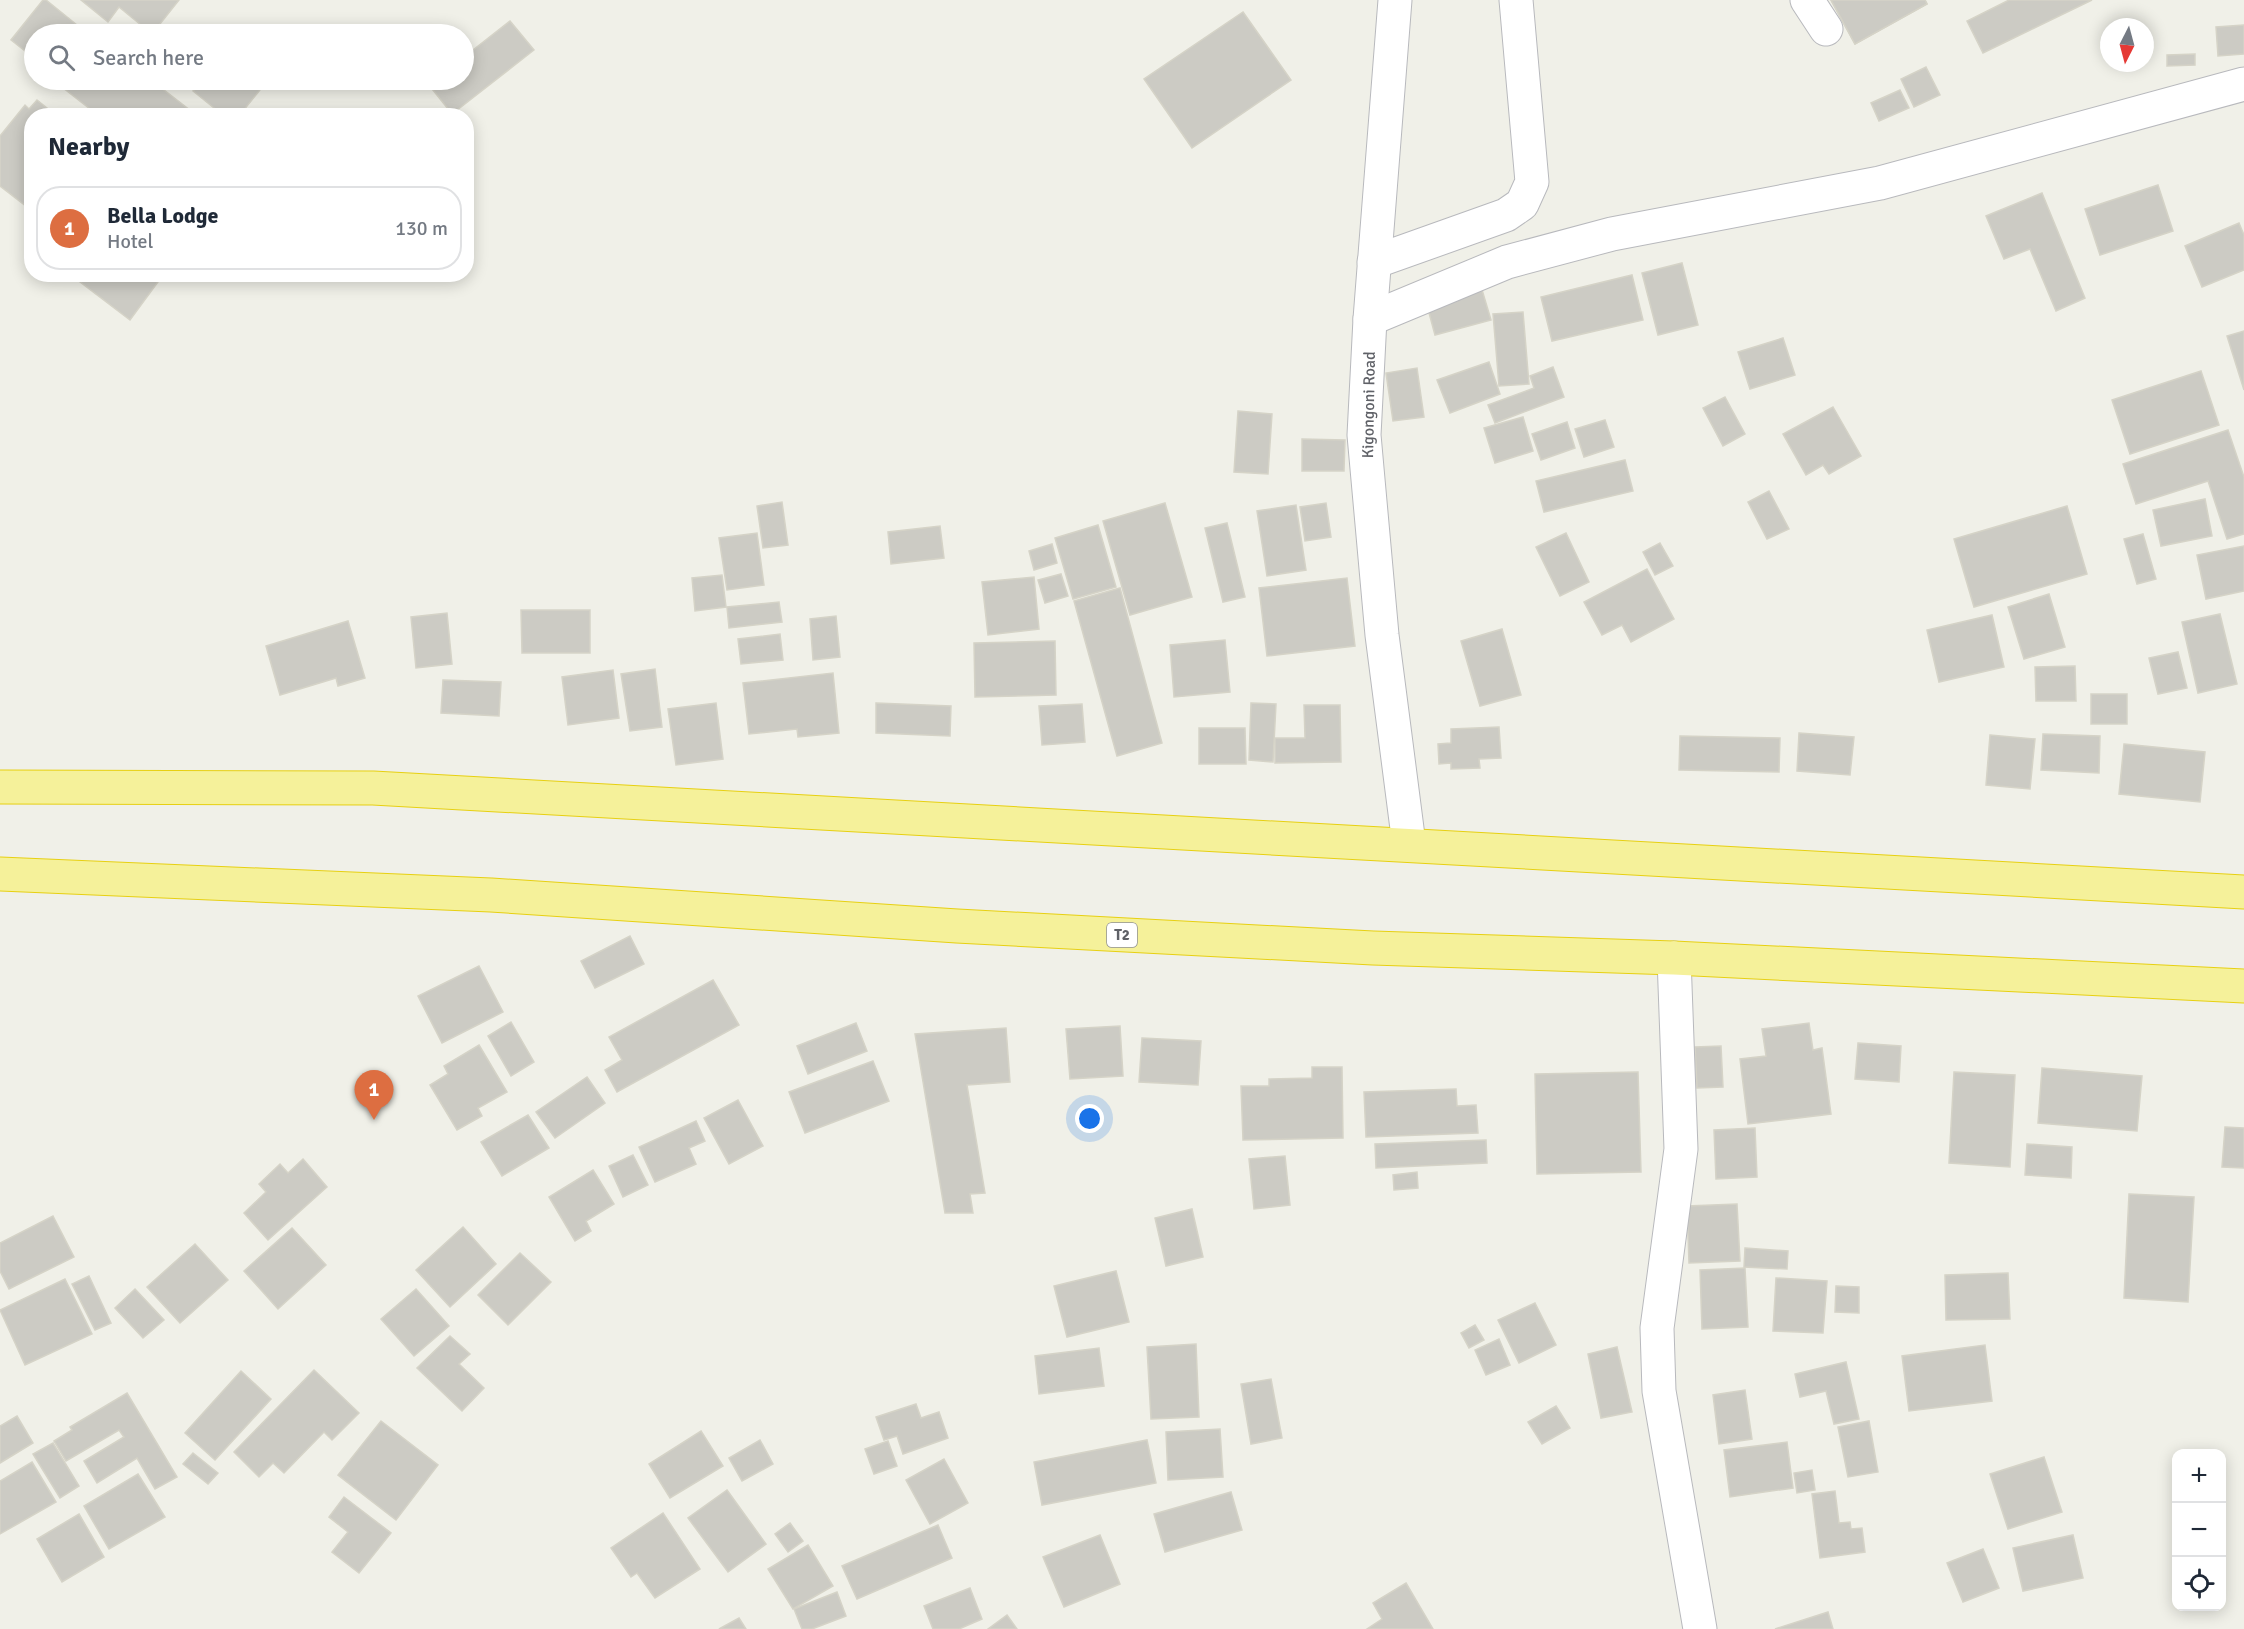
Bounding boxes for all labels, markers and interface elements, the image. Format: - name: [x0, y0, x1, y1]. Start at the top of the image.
- north arrow: [2100, 18, 2154, 72]
- search box: [24, 24, 474, 90]
- icon: search: [45, 41, 78, 74]
- text: Search here: [93, 44, 204, 71]
- text: Nearby: [48, 131, 129, 163]
- text: Bella Lodge: [107, 202, 219, 229]
- text: 1: [64, 216, 75, 241]
- text: 130 m: [395, 216, 448, 241]
- text: Hotel: [107, 229, 153, 254]
- street label: Kigongoni Road: [1358, 351, 1380, 459]
- road number: T2: [1107, 923, 1137, 947]
- pin: 1: [354, 1070, 394, 1120]
- your location: [1075, 1104, 1104, 1133]
- map controls: [2172, 1449, 2226, 1611]
- button: +: [2172, 1449, 2226, 1503]
- button: −: [2172, 1503, 2226, 1557]
- button: locate: [2172, 1557, 2226, 1611]

